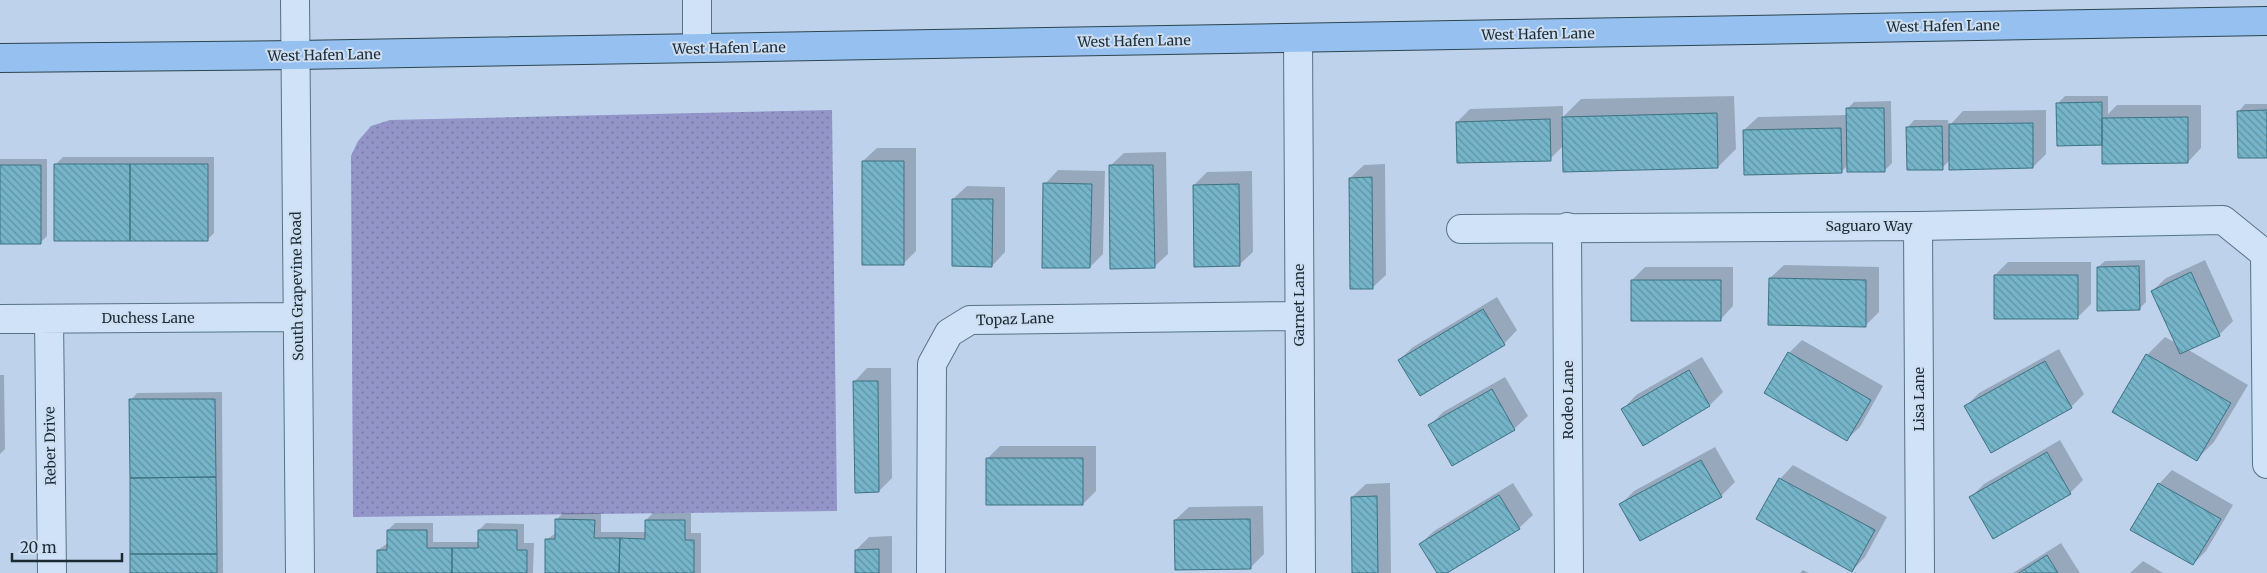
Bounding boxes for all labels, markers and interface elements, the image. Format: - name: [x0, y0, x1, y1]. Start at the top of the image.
- street label: West Hafen Lane: [1885, 16, 2000, 36]
- street label: West Hafen Lane: [1480, 24, 1595, 44]
- street label: West Hafen Lane: [1076, 31, 1191, 51]
- street label: West Hafen Lane: [671, 38, 786, 58]
- street label: West Hafen Lane: [266, 45, 381, 65]
- street label: South Grapevine Road: [287, 211, 307, 361]
- street label: Saguaro Way: [1825, 217, 1913, 235]
- street label: Garnet Lane: [1290, 264, 1308, 346]
- street label: Duchess Lane: [101, 309, 195, 327]
- street label: Topaz Lane: [976, 309, 1054, 329]
- street label: Rodeo Lane: [1559, 361, 1577, 439]
- street label: Lisa Lane: [1910, 367, 1928, 431]
- street label: Reber Drive: [40, 406, 60, 486]
- scale bar: [12, 530, 122, 562]
- text: 20 m: [20, 538, 57, 557]

